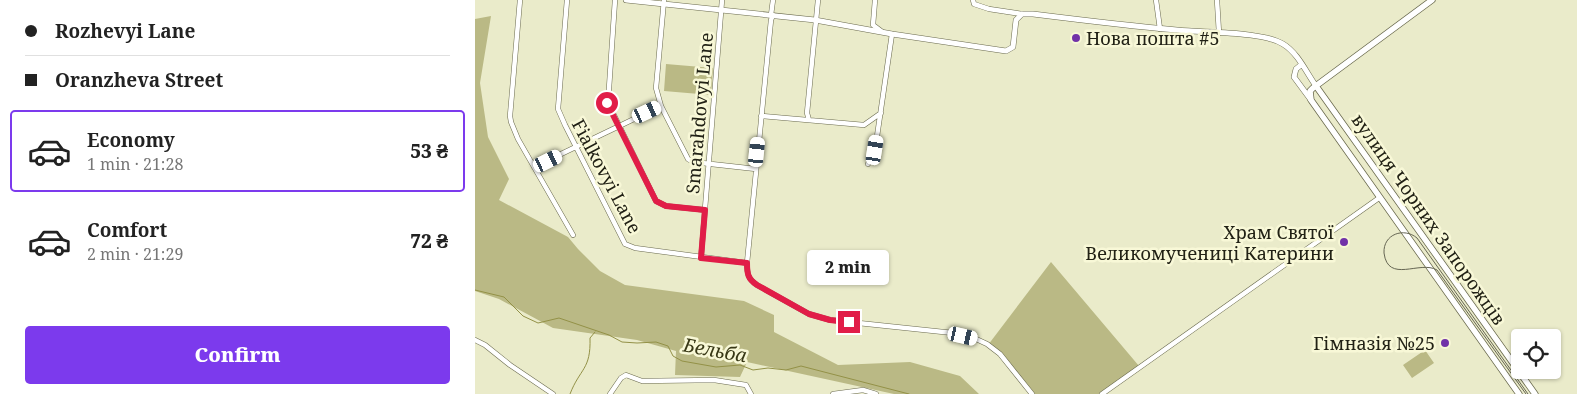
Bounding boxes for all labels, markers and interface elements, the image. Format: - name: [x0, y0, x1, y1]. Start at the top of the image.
- text: Rozhevyi Lane: [55, 18, 195, 44]
- place label: Нова пошта #5: [1086, 26, 1220, 50]
- street label: Smarahdovyi Lane: [680, 31, 718, 195]
- marker: Нова пошта #5: [1070, 32, 1082, 44]
- text: Oranzheva Street: [55, 67, 223, 93]
- route start: [596, 92, 618, 114]
- car: [630, 99, 663, 125]
- street label: вулиця Чорних Запорожців: [1347, 109, 1511, 329]
- street label: Fialkovyi Lane: [567, 115, 647, 237]
- text: Economy: [87, 127, 175, 153]
- icon: car: [27, 129, 72, 174]
- car: [865, 134, 884, 166]
- car: [747, 136, 766, 168]
- text: 53 ₴: [410, 138, 448, 164]
- car: [531, 148, 564, 174]
- text: 1 min · 21:28: [87, 153, 183, 175]
- text: Comfort: [87, 217, 167, 243]
- icon: car: [27, 219, 72, 264]
- place label: Храм Святої Великомучениці Катерини: [1085, 220, 1334, 265]
- text: 72 ₴: [410, 228, 448, 254]
- marker: Храм Святої Великомучениці Катерини: [1338, 236, 1350, 248]
- text: 2 min · 21:29: [87, 243, 183, 265]
- callout: 2 min: [808, 250, 890, 284]
- text: 2 min: [825, 256, 871, 278]
- route end: [838, 311, 860, 333]
- car: [946, 325, 979, 347]
- button: Confirm: [25, 326, 450, 384]
- map controls: [1511, 329, 1561, 379]
- button: locate: [1511, 329, 1561, 379]
- water label: Бельба: [680, 331, 749, 368]
- place label: Гімназія №25: [1313, 331, 1435, 355]
- marker: Гімназія №25: [1439, 337, 1451, 349]

